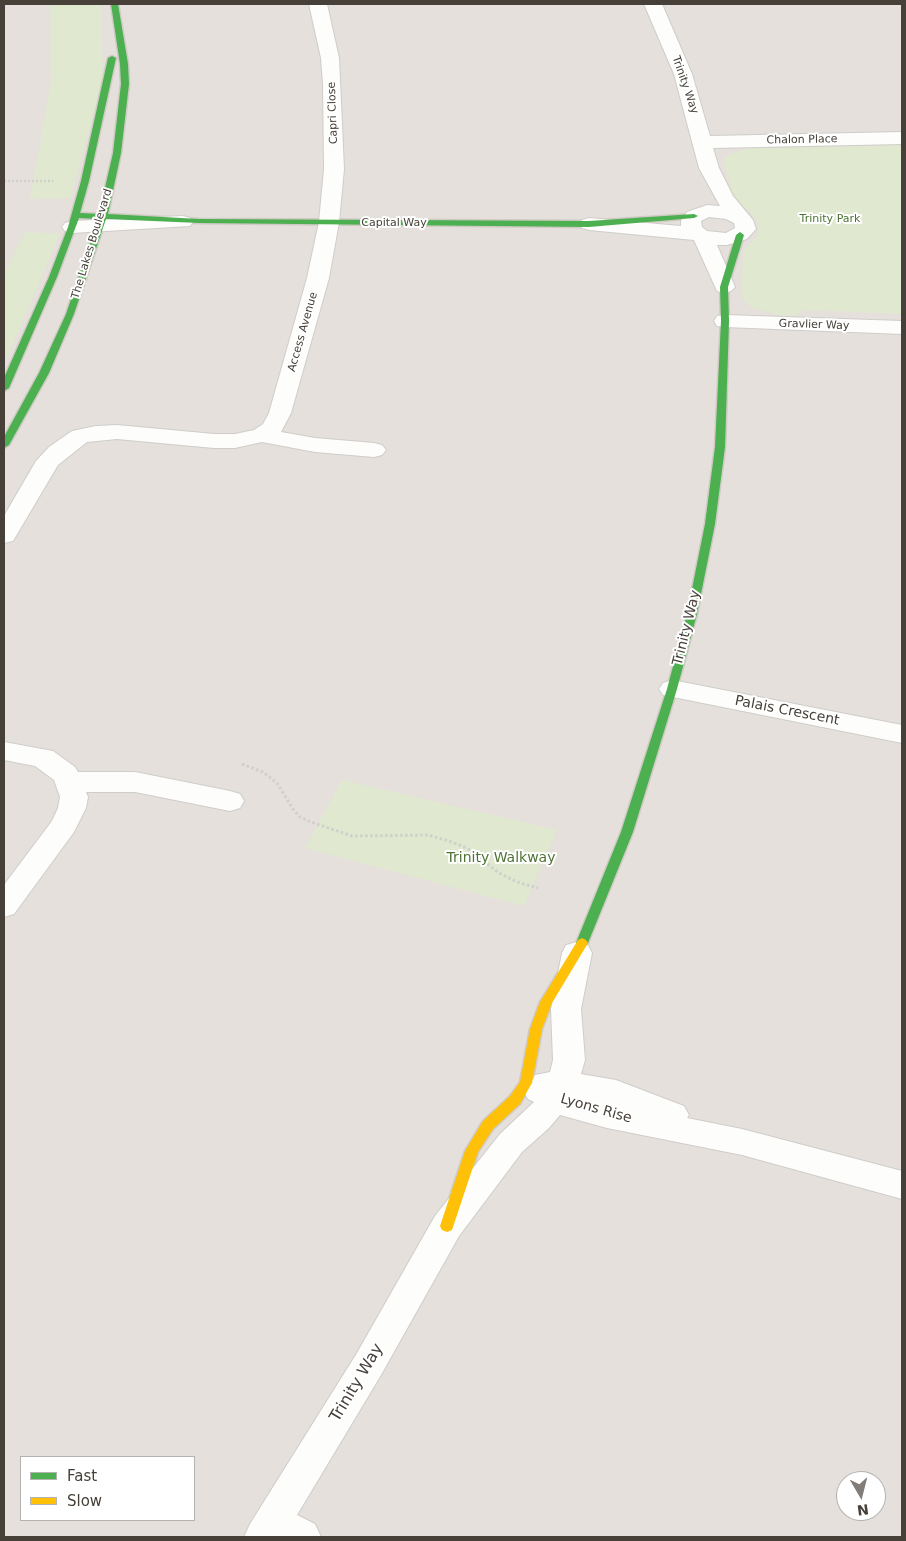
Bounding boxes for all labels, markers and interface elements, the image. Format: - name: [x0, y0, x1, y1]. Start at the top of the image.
- street label: Trinity Way: [669, 54, 701, 116]
- street label: Capri Close: [325, 82, 341, 144]
- street label: Chalon Place: [766, 133, 838, 147]
- street label: The Lakes Boulevard: [69, 187, 115, 301]
- park label: Trinity Park: [800, 212, 860, 226]
- street label: Capital Way: [361, 216, 427, 230]
- street label: Access Avenue: [285, 291, 321, 373]
- street label: Gravlier Way: [778, 317, 850, 333]
- street label: Trinity Way: [670, 589, 704, 667]
- street label: Palais Crescent: [733, 693, 841, 729]
- park label: Trinity Walkway: [447, 850, 555, 866]
- street label: Lyons Rise: [558, 1091, 634, 1127]
- street label: Trinity Way: [326, 1340, 388, 1426]
- legend: [20, 1456, 195, 1521]
- text: Fast: [67, 1467, 97, 1485]
- north arrow: [836, 1471, 886, 1521]
- text: Slow: [67, 1492, 102, 1510]
- text: N: [856, 1501, 870, 1519]

